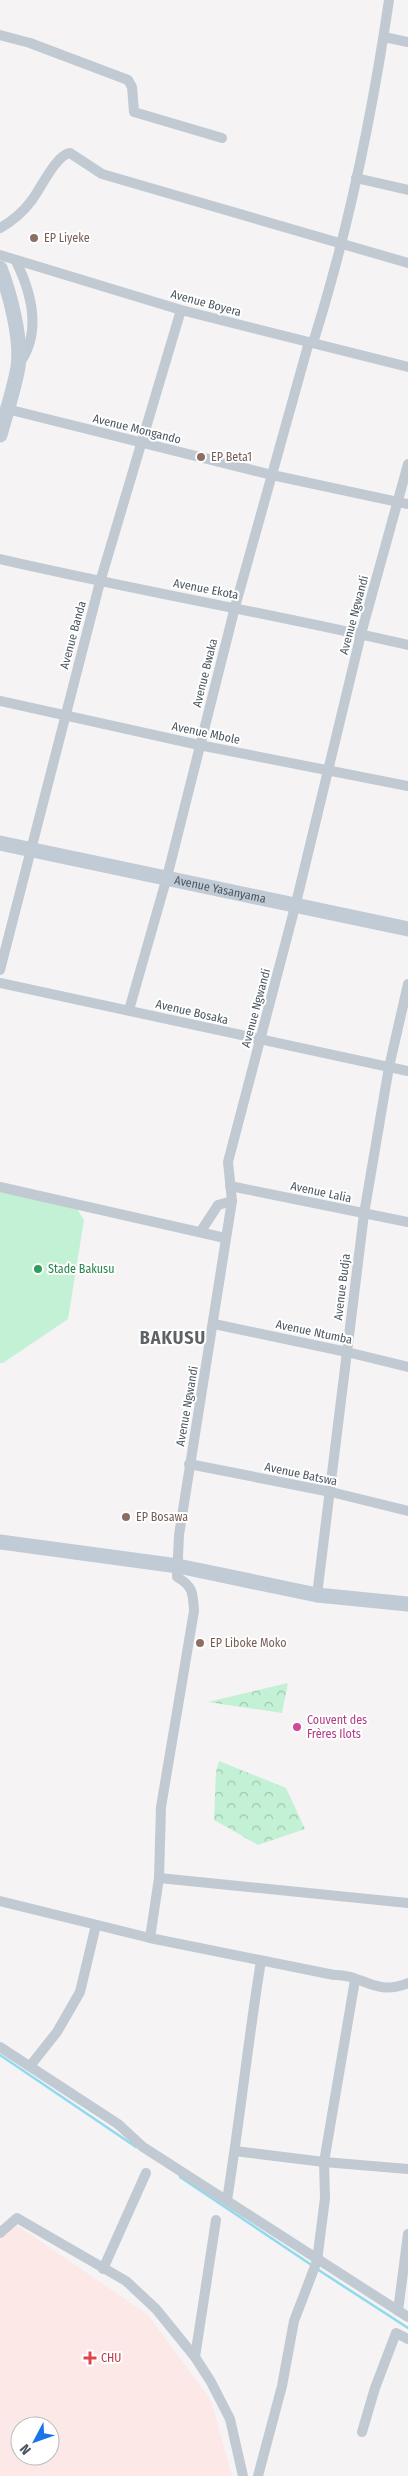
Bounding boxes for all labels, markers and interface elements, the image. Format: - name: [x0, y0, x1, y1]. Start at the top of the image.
- place label: EP Liyeke: [44, 231, 90, 245]
- marker: EP Liyeke: [28, 232, 40, 244]
- street label: Avenue Boyera: [169, 287, 243, 319]
- street label: Avenue Mongando: [91, 411, 183, 447]
- place label: EP Beta1: [211, 450, 252, 464]
- marker: EP Beta1: [195, 451, 207, 463]
- street label: Avenue Ngwandi: [337, 574, 371, 656]
- street label: Avenue Ekota: [172, 576, 240, 602]
- street label: Avenue Banda: [57, 599, 89, 671]
- street label: Avenue Bwaka: [190, 637, 220, 709]
- street label: Avenue Mbole: [171, 719, 241, 747]
- street label: Avenue Yasanyama: [173, 873, 267, 906]
- street label: Avenue Ngwandi: [239, 967, 273, 1049]
- street label: Avenue Bosaka: [154, 997, 230, 1027]
- street label: Avenue Lalia: [289, 1179, 353, 1205]
- street label: Avenue Budja: [331, 1253, 353, 1321]
- place label: Stade Bakusu: [48, 1262, 114, 1276]
- marker: Stade Bakusu: [32, 1263, 44, 1275]
- street label: Avenue Ntumba: [275, 1317, 354, 1347]
- district label: BAKUSU: [140, 1327, 206, 1349]
- street label: Avenue Ngwandi: [173, 1365, 201, 1447]
- street label: Avenue Batswa: [263, 1459, 339, 1489]
- place label: EP Bosawa: [136, 1510, 188, 1524]
- marker: EP Bosawa: [120, 1511, 132, 1523]
- place label: EP Liboke Moko: [210, 1636, 287, 1650]
- marker: EP Liboke Moko: [194, 1637, 206, 1649]
- place label: Couvent des Frères Ilots: [307, 1713, 367, 1741]
- marker: Couvent des Frères Ilots: [291, 1721, 303, 1733]
- marker: CHU: [83, 2351, 97, 2365]
- place label: CHU: [101, 2351, 121, 2365]
- north arrow: [10, 2416, 60, 2466]
- text: N: [16, 2440, 35, 2458]

